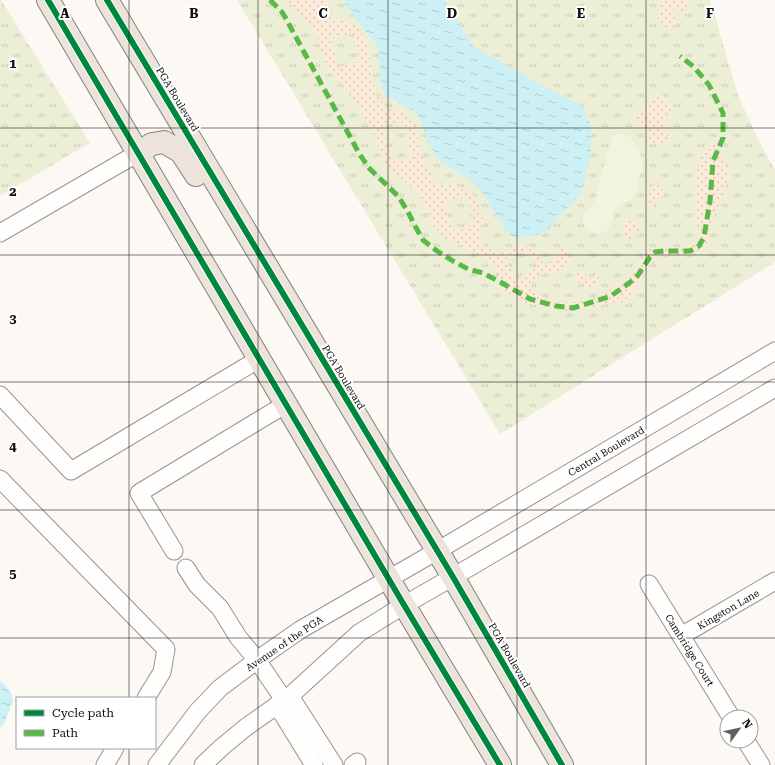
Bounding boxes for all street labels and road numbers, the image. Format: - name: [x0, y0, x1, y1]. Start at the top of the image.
- street label: PGA Boulevard: [154, 65, 201, 134]
- street label: PGA Boulevard: [320, 343, 367, 412]
- street label: Central Boulevard: [566, 424, 647, 479]
- street label: Kingston Lane: [695, 587, 762, 632]
- street label: Cambridge Court: [663, 612, 716, 688]
- street label: Avenue of the PGA: [244, 614, 325, 673]
- street label: PGA Boulevard: [487, 621, 533, 690]

